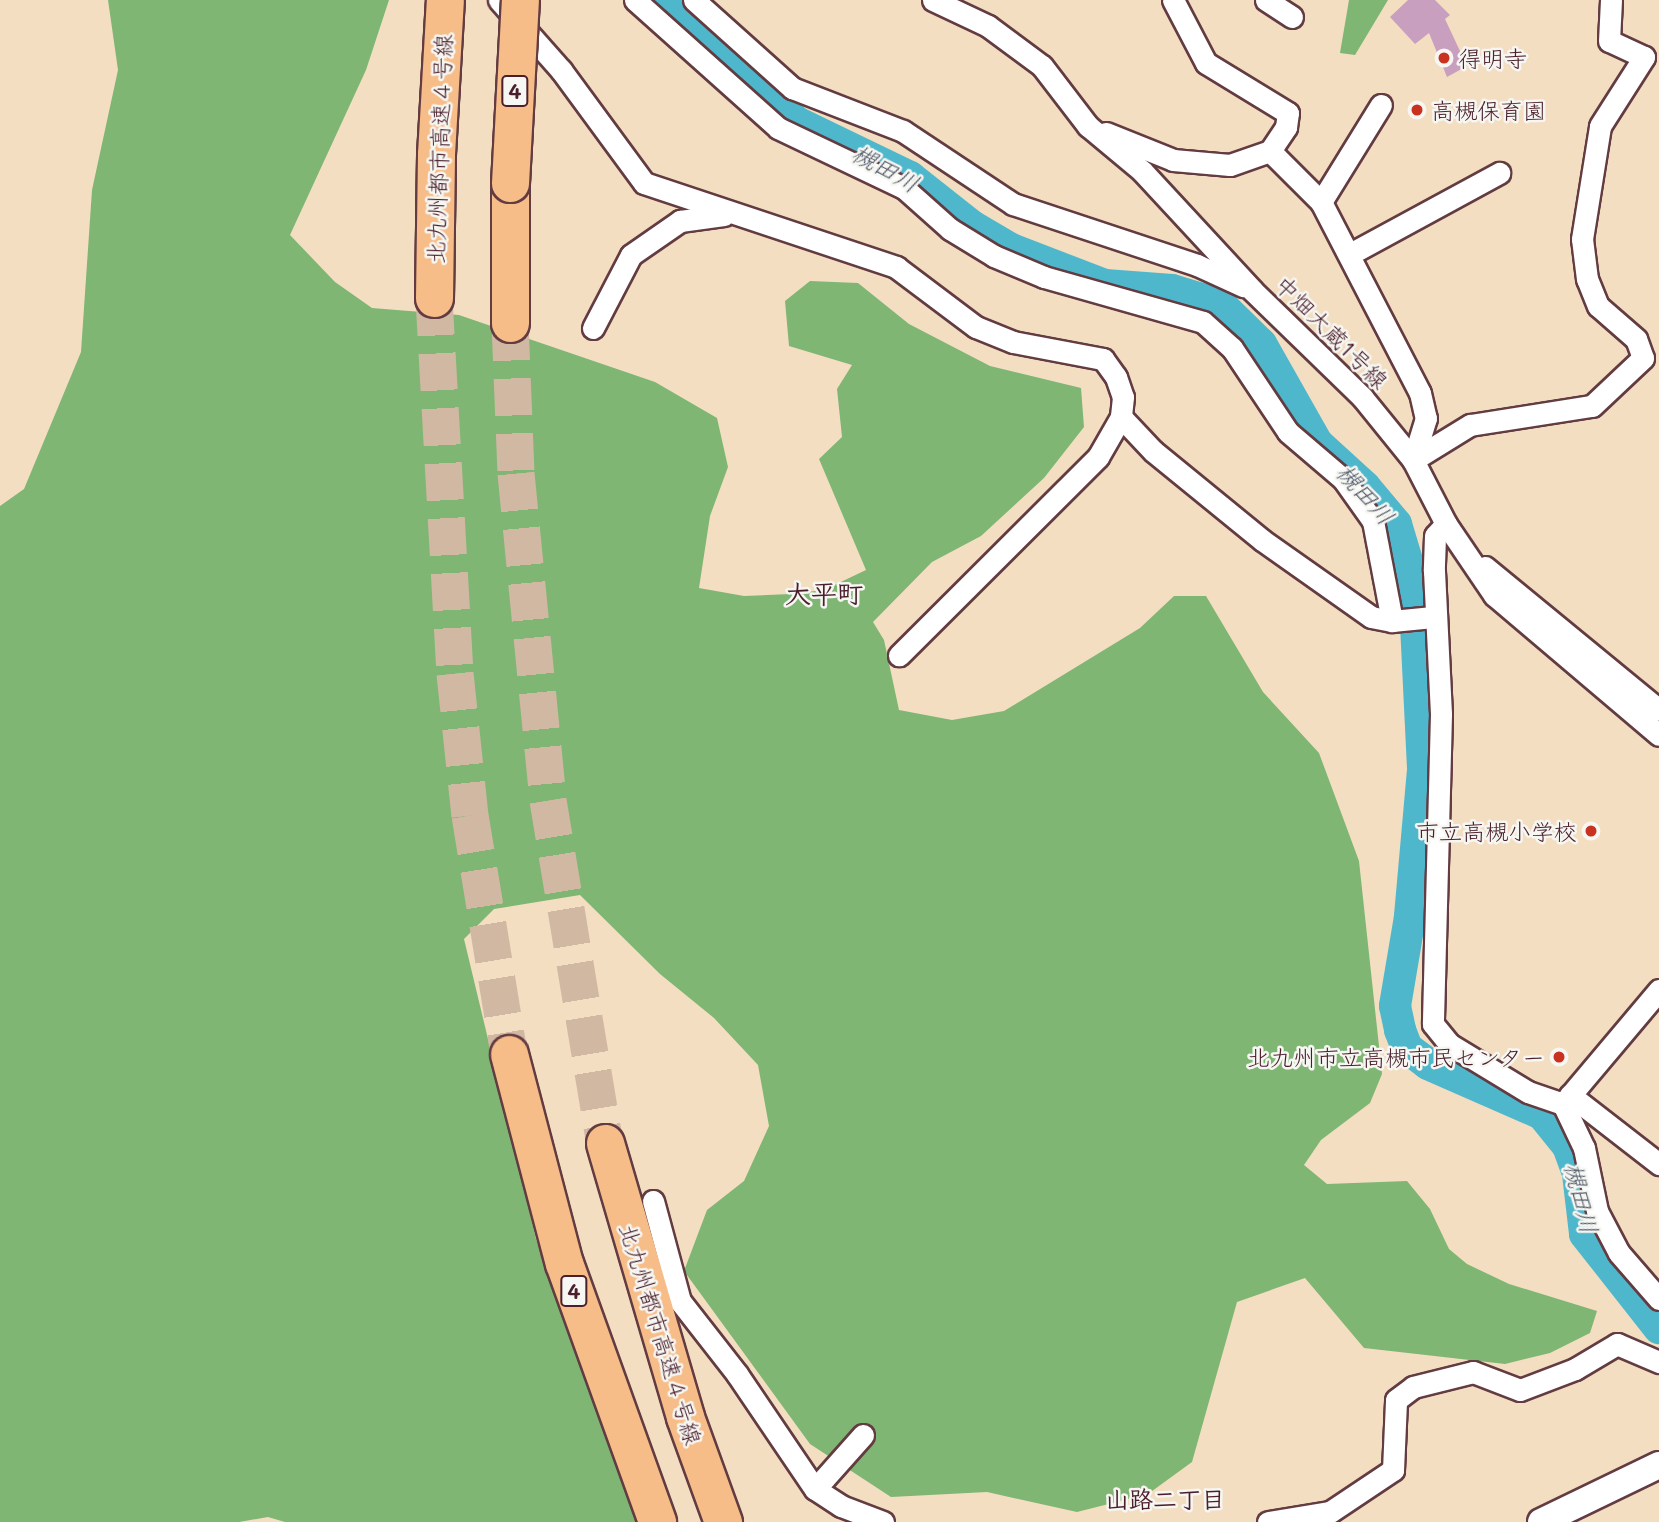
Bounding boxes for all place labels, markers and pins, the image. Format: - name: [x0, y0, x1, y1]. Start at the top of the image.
- place label: 得明寺: [1458, 44, 1527, 72]
- marker: 得明寺: [1436, 50, 1452, 66]
- place label: 高槻保育園: [1431, 96, 1546, 124]
- marker: 高槻保育園: [1409, 102, 1425, 118]
- place label: 市立高槻小学校: [1416, 817, 1577, 845]
- marker: 市立高槻小学校: [1583, 823, 1599, 839]
- place label: 北九州市立高槻市民センター: [1246, 1043, 1545, 1071]
- marker: 北九州市立高槻市民センター: [1551, 1049, 1567, 1065]

